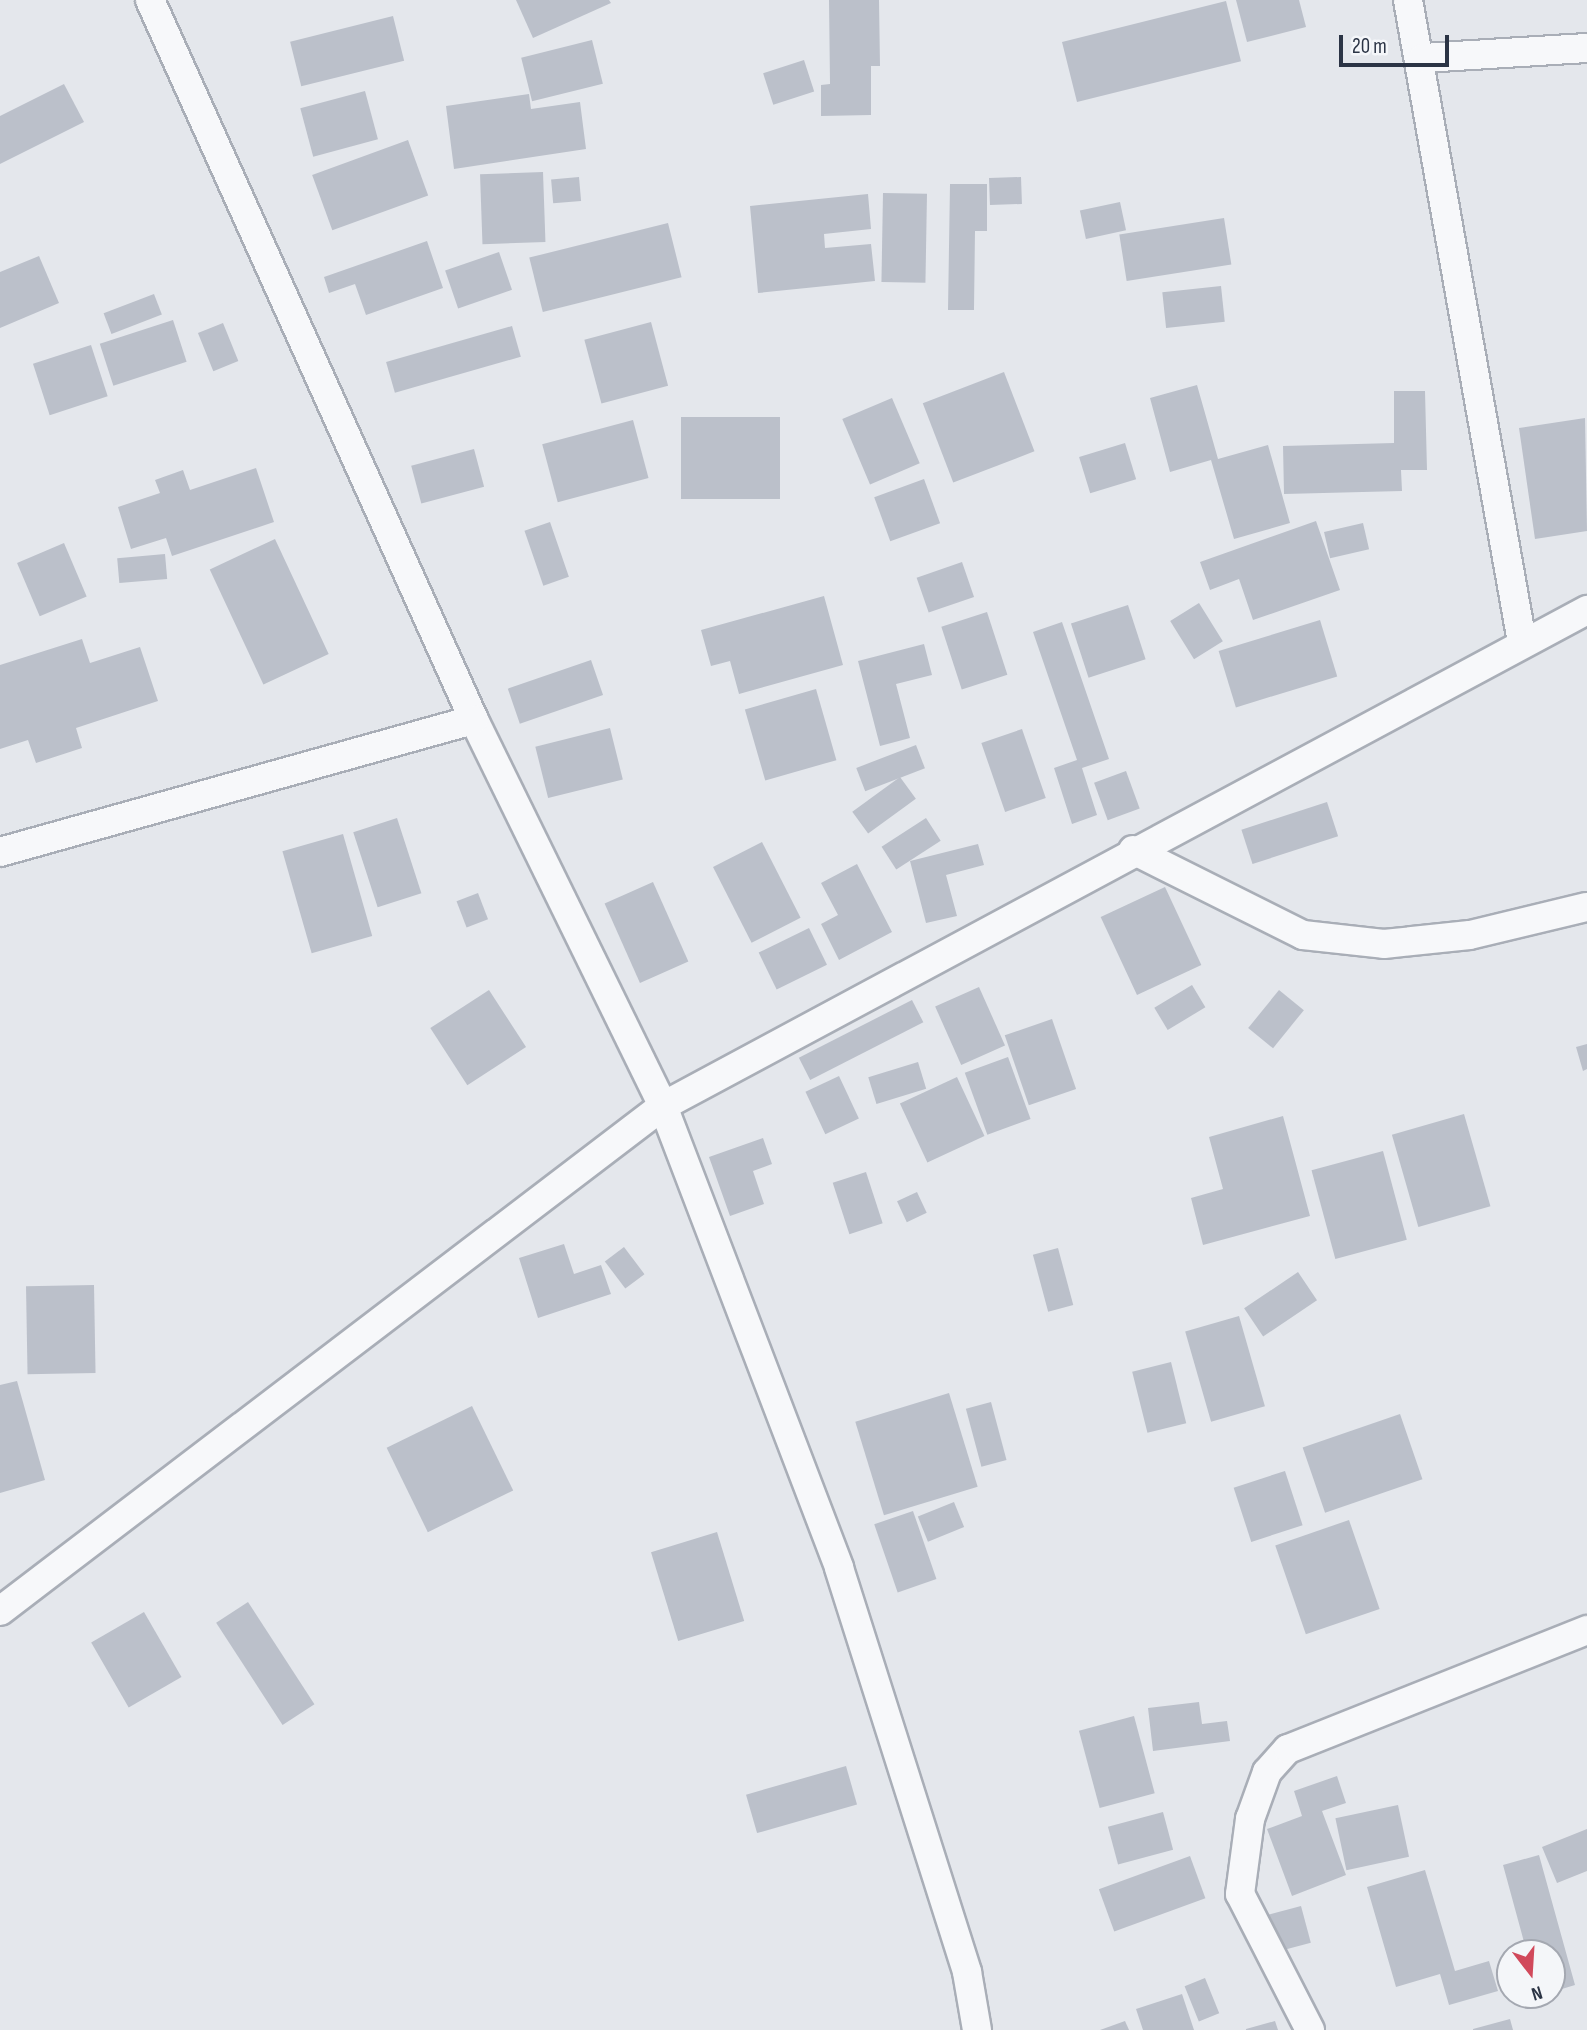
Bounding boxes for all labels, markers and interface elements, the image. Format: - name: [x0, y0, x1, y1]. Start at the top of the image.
- scale bar: [1342, 21, 1452, 65]
- text: 20 m: [1352, 34, 1387, 59]
- north arrow: [1496, 1939, 1566, 2009]
- text: N: [1528, 1980, 1545, 2005]

